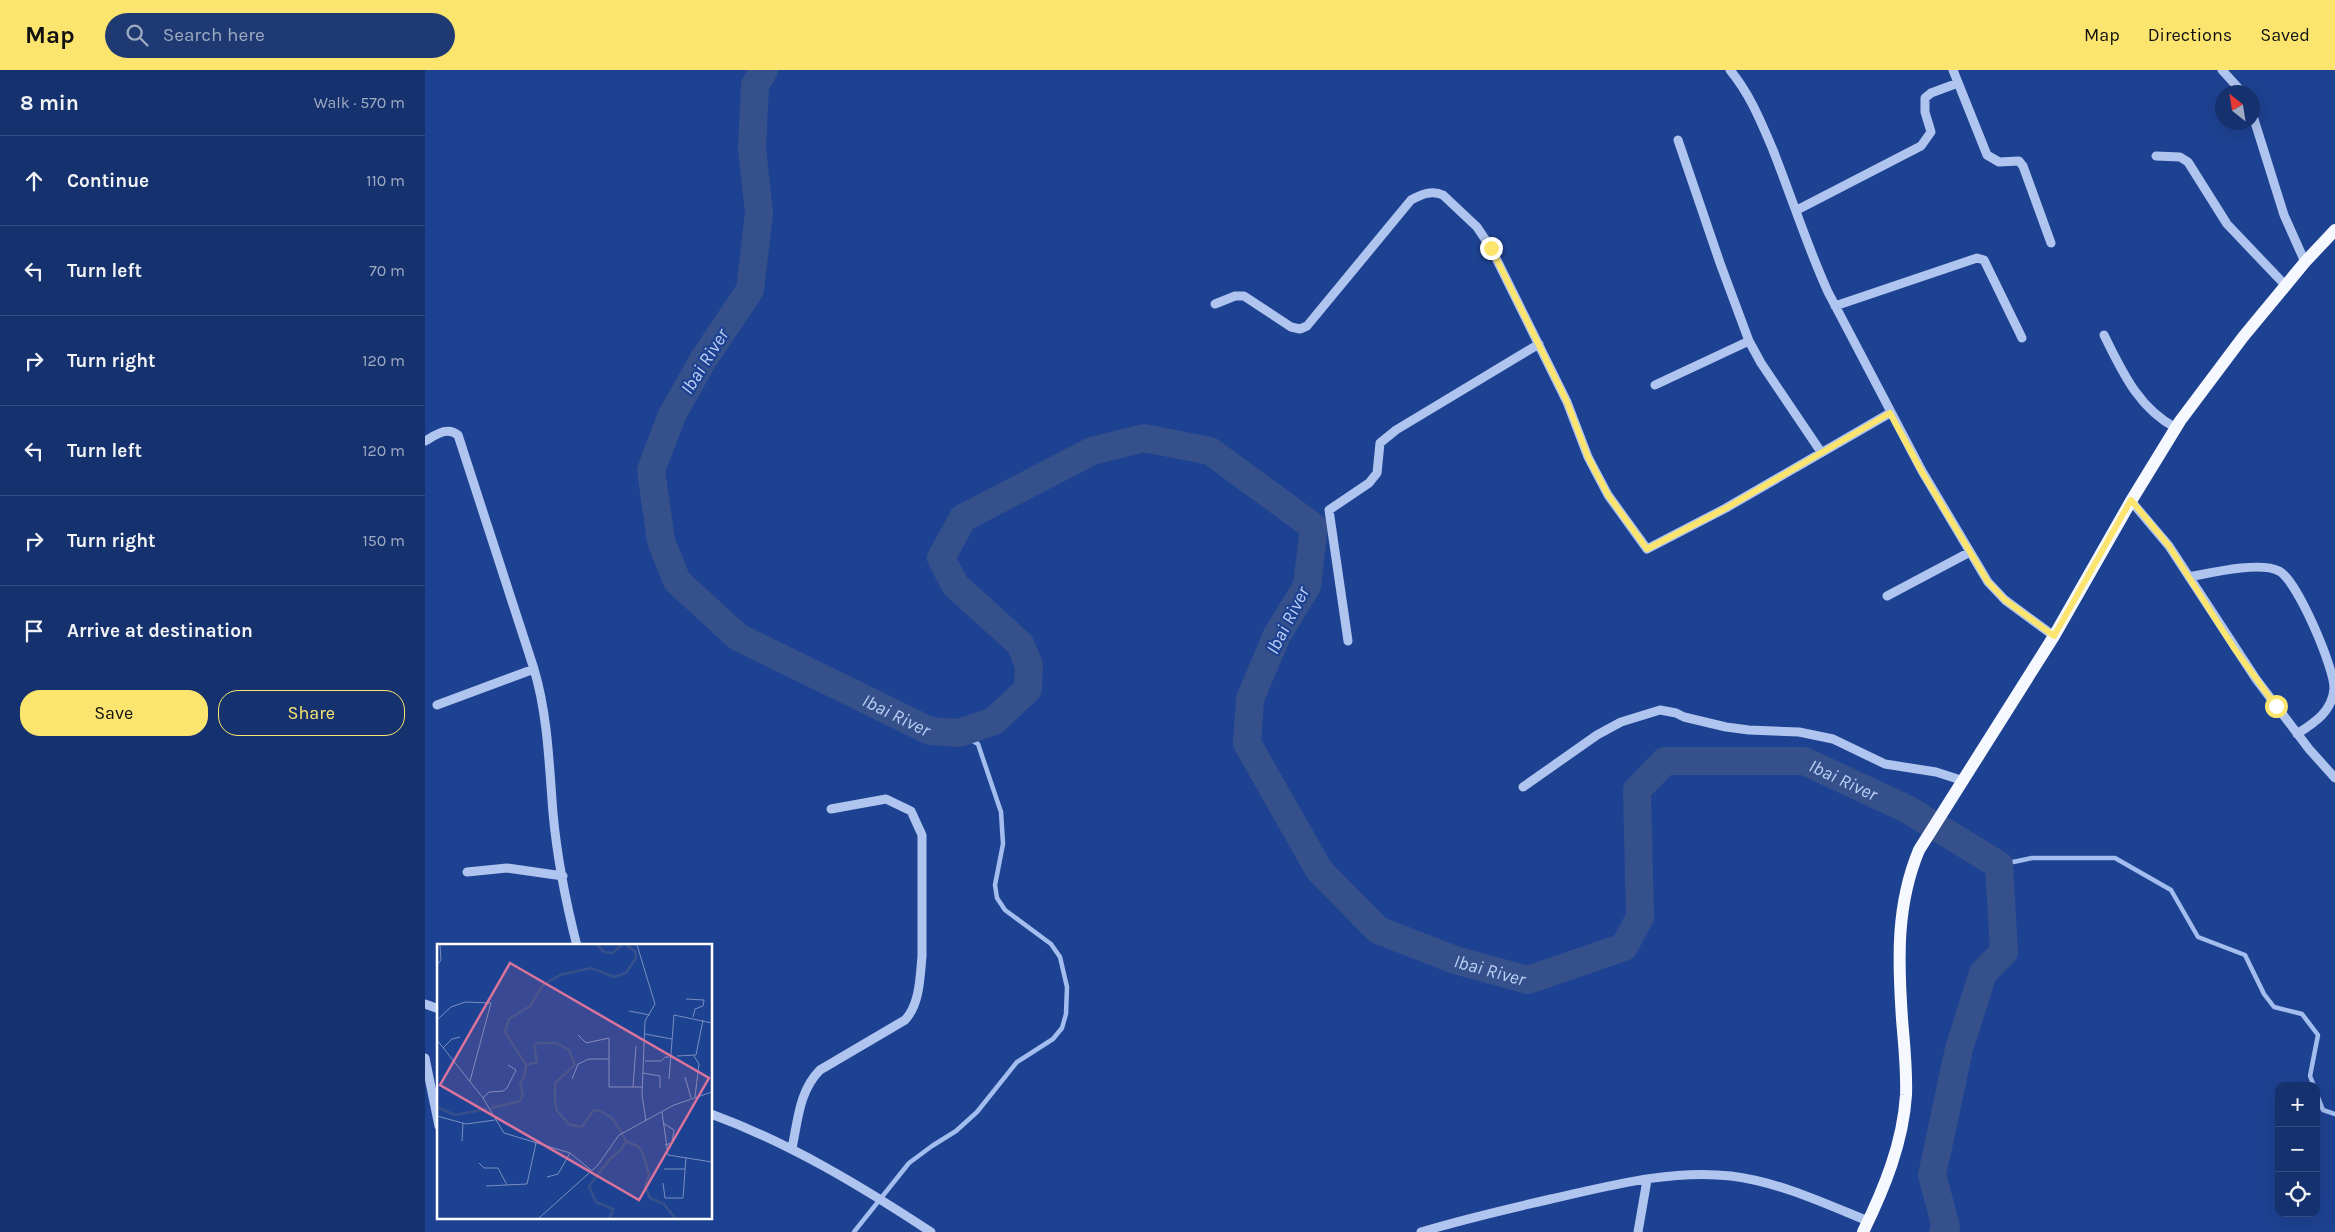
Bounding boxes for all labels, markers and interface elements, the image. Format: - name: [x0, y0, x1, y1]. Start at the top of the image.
- search box: [105, 13, 455, 58]
- text: Map: [25, 21, 75, 49]
- icon: search: [123, 21, 151, 49]
- text: Search here: [163, 24, 265, 46]
- text: Map: [2084, 24, 2120, 46]
- text: Directions: [2148, 24, 2232, 46]
- text: Saved: [2260, 24, 2310, 46]
- north arrow: [2215, 85, 2260, 130]
- text: 8 min: [20, 91, 79, 115]
- text: Walk · 570 m: [314, 93, 405, 112]
- icon: ahead: [20, 167, 48, 195]
- text: Continue: [67, 170, 149, 192]
- text: 110 m: [366, 171, 405, 190]
- route end: [1480, 237, 1503, 260]
- icon: left: [20, 257, 48, 285]
- text: Turn left: [67, 260, 142, 282]
- text: 70 m: [369, 261, 405, 280]
- water label: Ibai River: [676, 323, 734, 398]
- icon: right: [20, 347, 48, 375]
- text: Turn right: [67, 350, 156, 372]
- text: 120 m: [362, 351, 405, 370]
- icon: left: [20, 437, 48, 465]
- text: Turn left: [67, 440, 142, 462]
- text: 120 m: [362, 441, 405, 460]
- icon: right: [20, 527, 48, 555]
- text: Turn right: [67, 530, 156, 552]
- text: 150 m: [362, 531, 405, 550]
- water label: Ibai River: [1262, 582, 1315, 658]
- icon: arrive: [20, 617, 48, 645]
- text: Arrive at destination: [67, 620, 253, 642]
- button: Save: [20, 690, 208, 736]
- button: Share: [218, 690, 405, 736]
- water label: Ibai River: [859, 690, 935, 742]
- route start: [2265, 695, 2288, 718]
- water label: Ibai River: [1805, 755, 1882, 806]
- inset map: [437, 944, 713, 1220]
- water label: Ibai River: [1451, 950, 1529, 991]
- map controls: [2275, 1082, 2320, 1217]
- button: +: [2275, 1082, 2320, 1127]
- button: −: [2275, 1127, 2320, 1172]
- button: locate: [2275, 1172, 2320, 1217]

